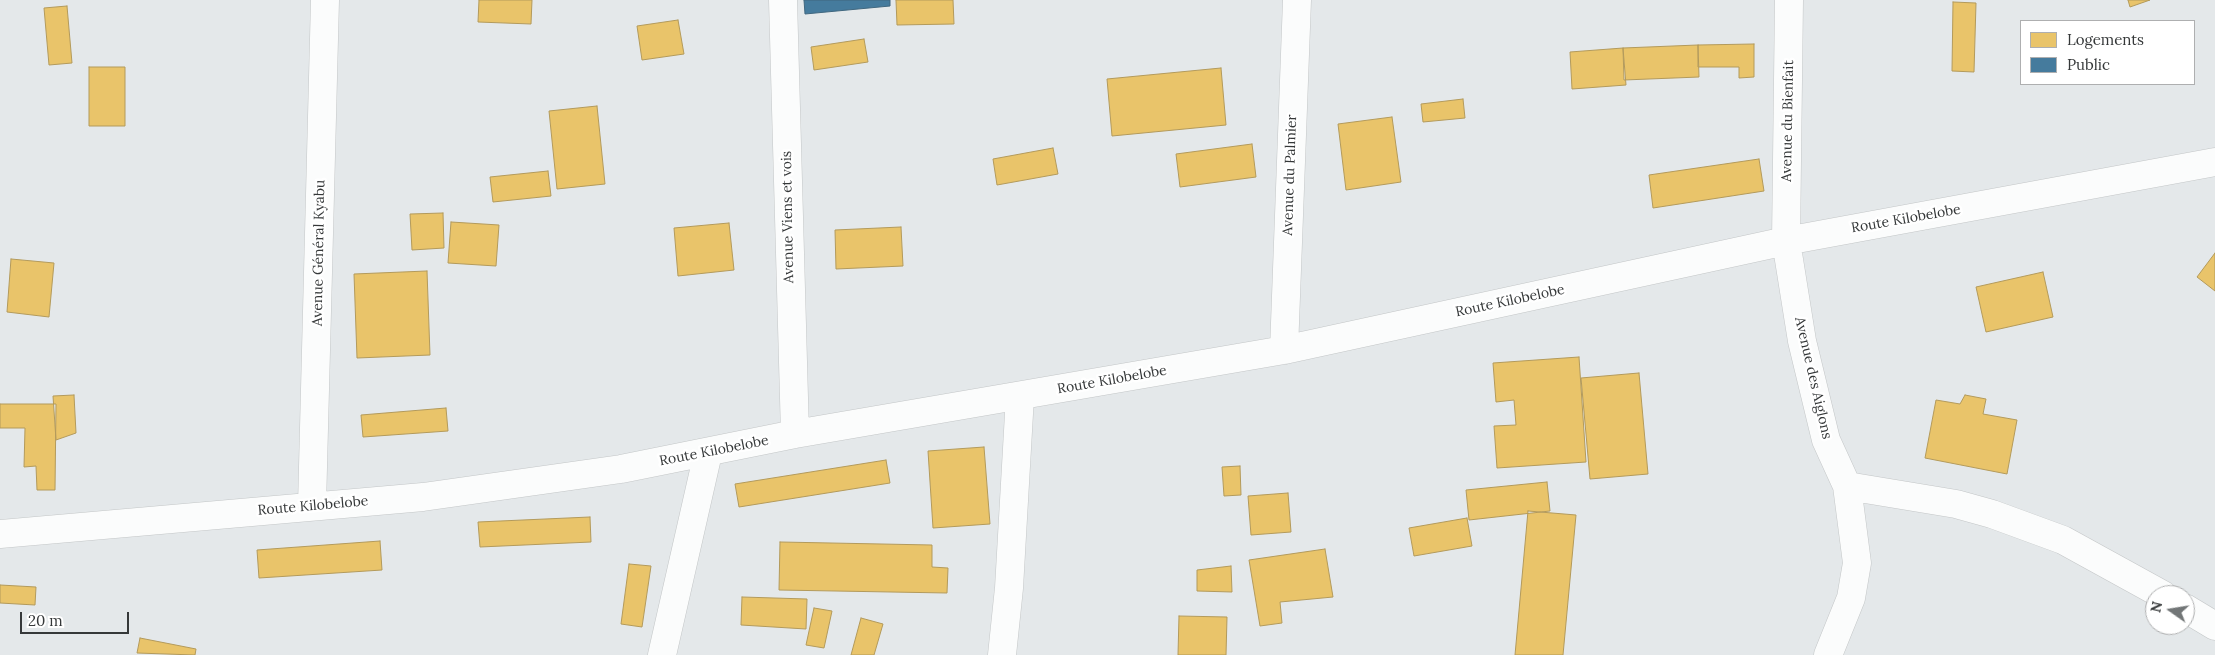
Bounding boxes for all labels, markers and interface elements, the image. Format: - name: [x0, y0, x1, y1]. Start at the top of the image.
- legend: [2020, 20, 2195, 85]
- text: Logements: [2067, 30, 2144, 49]
- text: Public: [2067, 55, 2110, 74]
- street label: Avenue du Bienfait: [1779, 60, 1797, 182]
- street label: Avenue du Palmier: [1279, 114, 1301, 236]
- street label: Avenue Viens et vois: [778, 151, 798, 283]
- street label: Avenue Général Kyabu: [309, 180, 329, 326]
- street label: Route Kilobelobe: [1850, 201, 1962, 237]
- street label: Route Kilobelobe: [1454, 281, 1566, 321]
- street label: Avenue des Aiglons: [1791, 315, 1835, 441]
- street label: Route Kilobelobe: [1056, 362, 1168, 398]
- street label: Route Kilobelobe: [658, 432, 770, 470]
- street label: Route Kilobelobe: [257, 493, 369, 519]
- north arrow: [2145, 585, 2195, 635]
- text: N: [2146, 600, 2166, 614]
- scale bar: [22, 602, 131, 634]
- text: 20 m: [28, 611, 63, 630]

